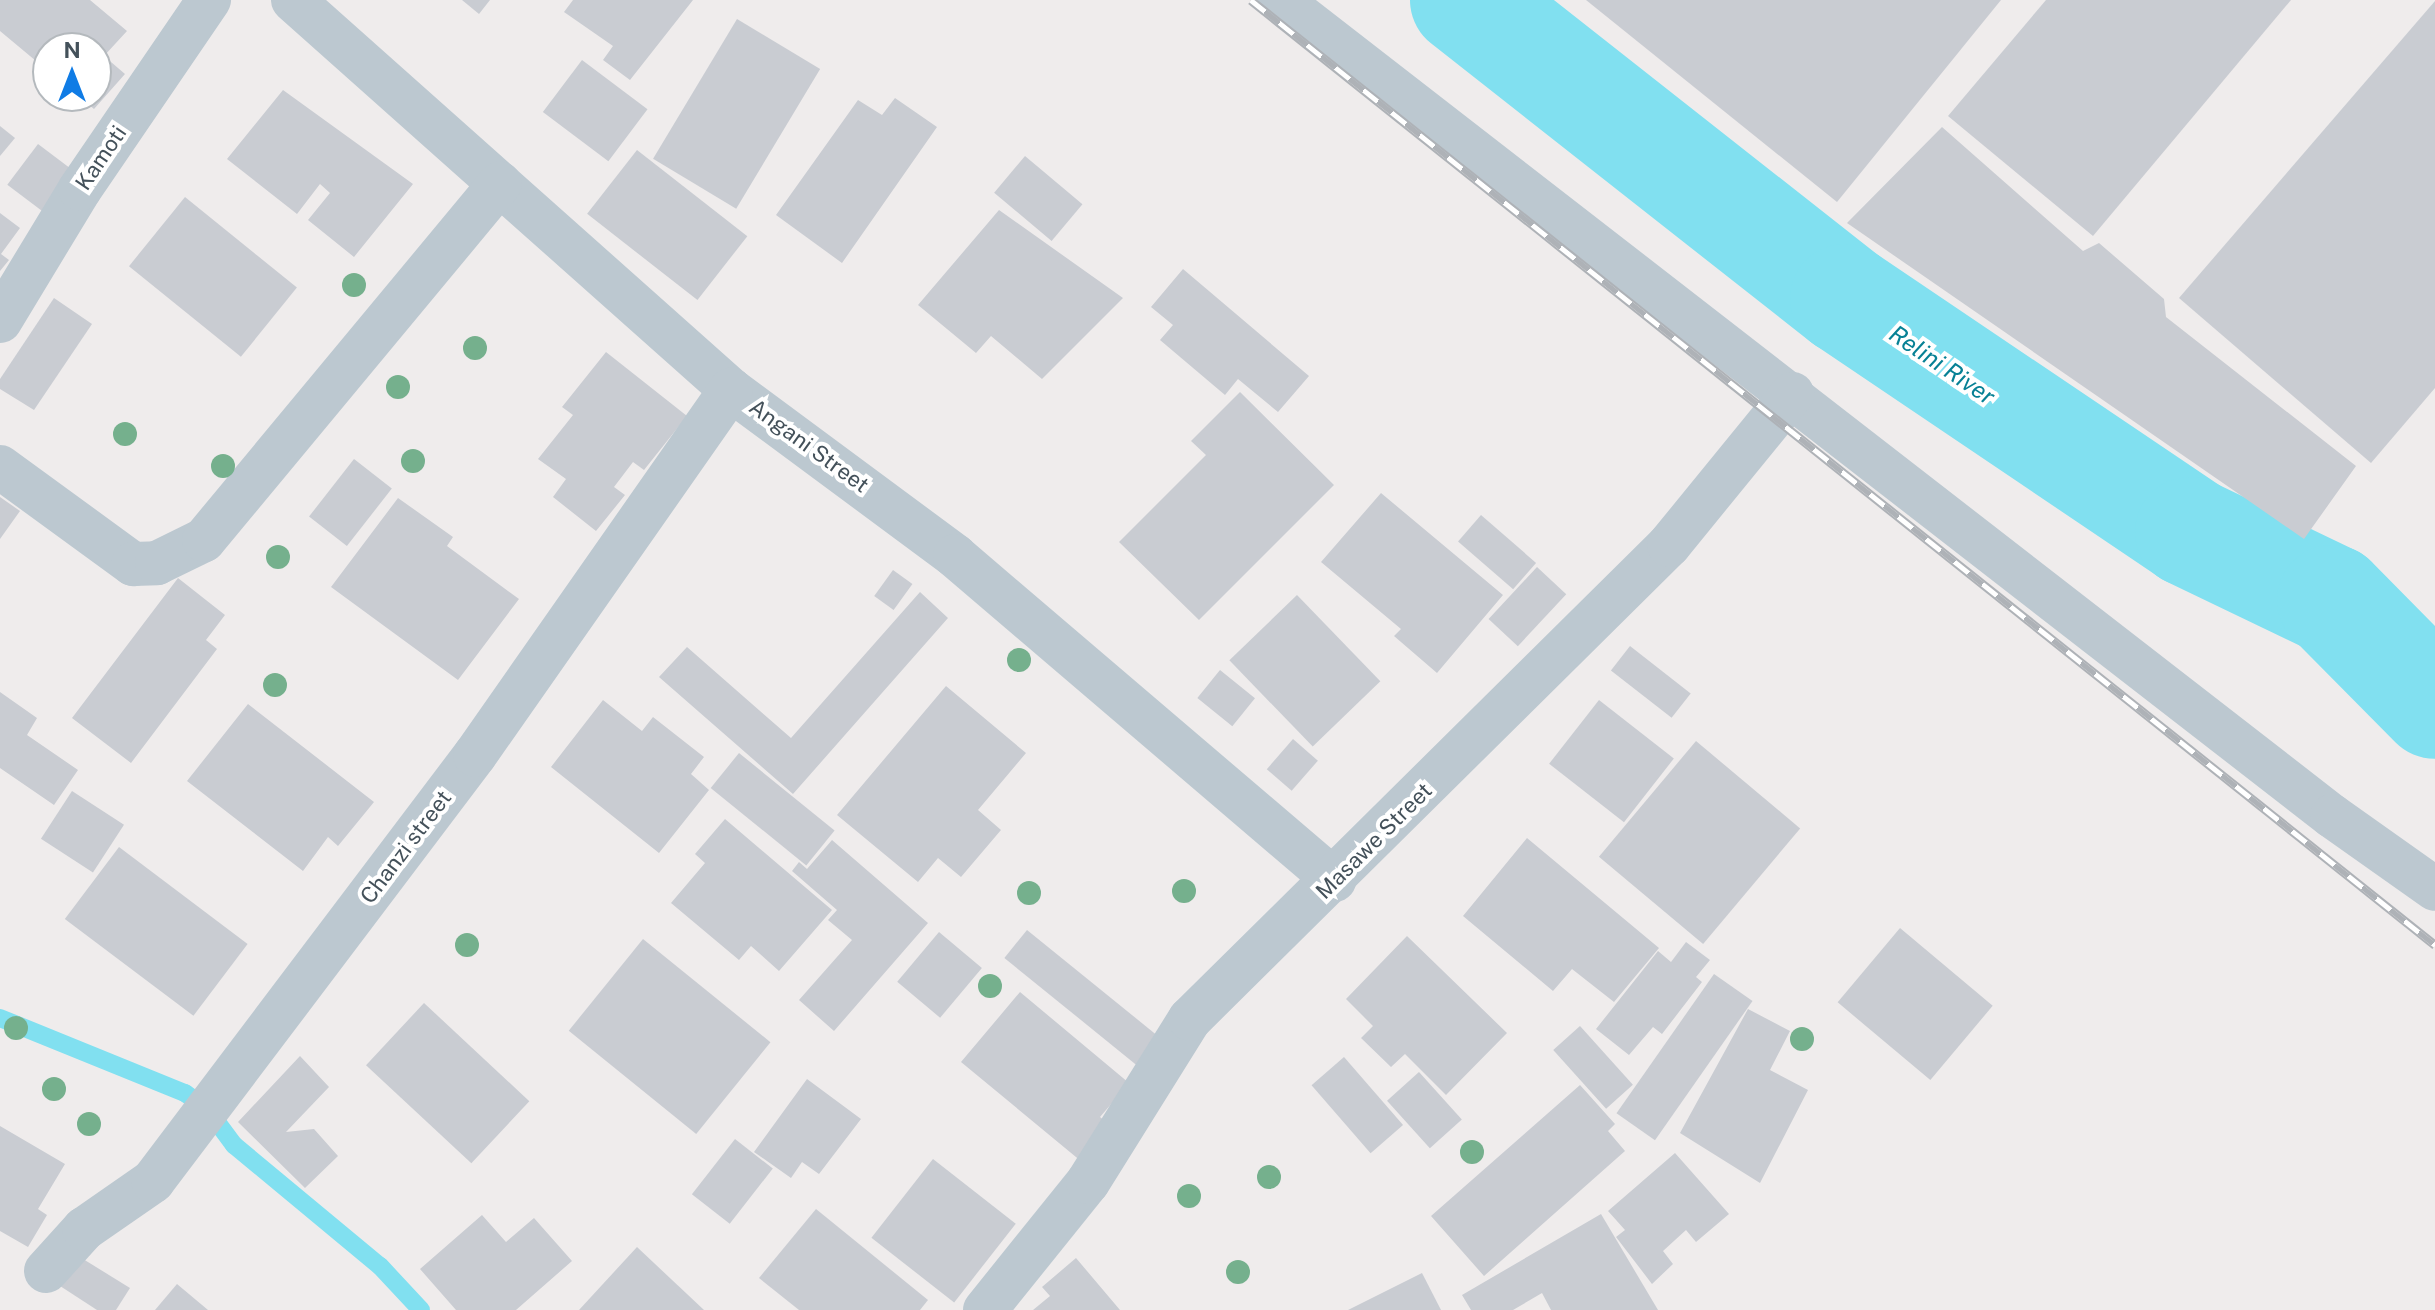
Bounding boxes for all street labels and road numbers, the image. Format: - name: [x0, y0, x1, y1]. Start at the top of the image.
- street label: Kamoti: [70, 121, 132, 195]
- street label: Angani Street: [744, 394, 874, 498]
- street label: Masawe Street: [1310, 777, 1438, 905]
- street label: Chanzi street: [355, 785, 457, 909]

